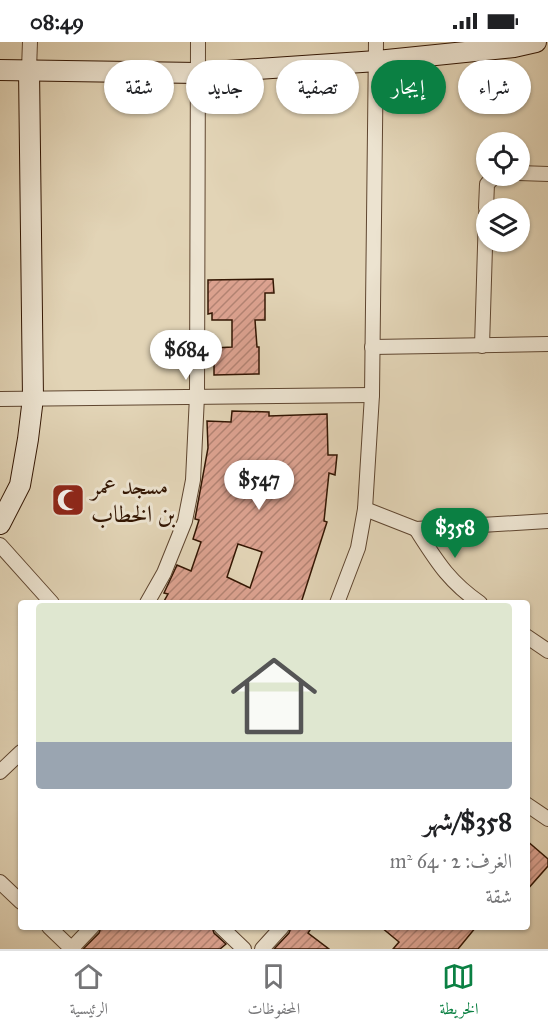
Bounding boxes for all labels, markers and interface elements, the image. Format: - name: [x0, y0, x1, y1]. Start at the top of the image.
- text: 08:49: [30, 8, 84, 35]
- chip: شقة: [104, 60, 174, 114]
- chip: جديد: [186, 60, 264, 114]
- chip: تصفية: [276, 60, 359, 114]
- chip: إيجار: [371, 60, 446, 114]
- chip: شراء: [458, 60, 531, 114]
- map controls: [476, 132, 530, 252]
- button: locate: [476, 132, 530, 186]
- button: layers: [476, 198, 530, 252]
- pin: $684: [150, 330, 222, 381]
- text: $684: [164, 337, 208, 361]
- pin: $547: [223, 460, 295, 511]
- text: $547: [238, 467, 280, 491]
- place label: مسجد عمر بن الخطاب: [88, 471, 176, 529]
- mosque icon: مسجد عمر بن الخطاب: [50, 482, 86, 518]
- pin: $358: [419, 508, 491, 559]
- text: $358: [435, 515, 475, 539]
- icon: home: [220, 642, 328, 750]
- text: $358/شهر: [423, 805, 512, 837]
- text: الغرف: 2 · 64 m²: [390, 849, 512, 873]
- text: شقة: [486, 884, 512, 908]
- tab: الرئيسية: [70, 960, 108, 1024]
- tab: المحفوظات: [247, 960, 300, 1024]
- tab: الخريطة: [439, 960, 478, 1024]

